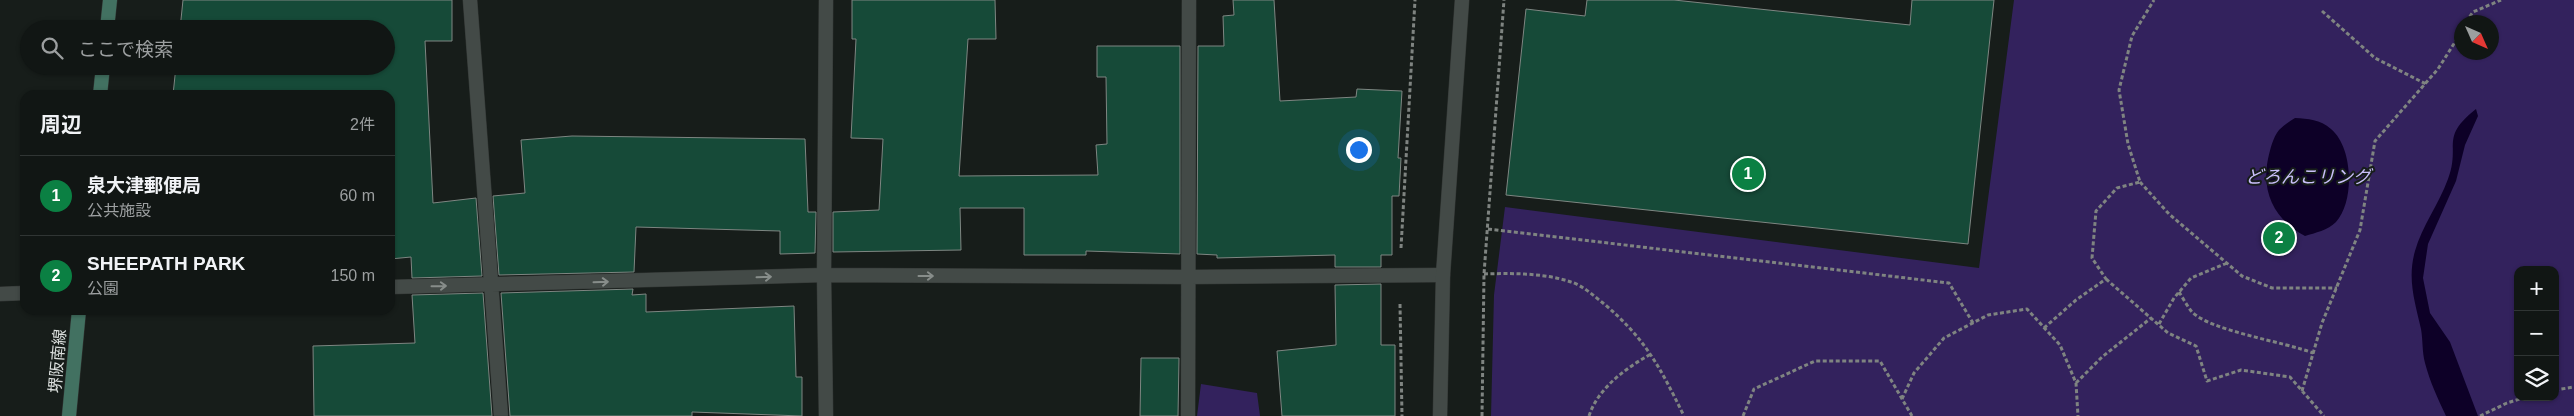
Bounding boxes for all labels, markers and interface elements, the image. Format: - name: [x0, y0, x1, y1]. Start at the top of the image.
- north arrow: [2454, 15, 2499, 60]
- search box: [20, 20, 395, 75]
- icon: search: [38, 34, 66, 62]
- text: ここで検索: [78, 39, 173, 60]
- text: 周辺: [40, 113, 82, 136]
- text: 2件: [350, 116, 375, 133]
- your location: [1346, 137, 1372, 163]
- pin: 1: [1732, 155, 1764, 193]
- water label: どろんこリング: [2245, 167, 2374, 187]
- text: 泉大津郵便局: [87, 175, 201, 196]
- text: 1: [52, 187, 60, 204]
- text: 60 m: [339, 187, 375, 204]
- text: 公共施設: [87, 202, 151, 219]
- pin: 2: [2263, 219, 2295, 257]
- text: SHEEPATH PARK: [87, 253, 245, 274]
- map controls: [2514, 266, 2559, 401]
- button: +: [2514, 266, 2559, 311]
- text: 2: [52, 267, 60, 284]
- text: 150 m: [331, 267, 375, 284]
- one-way arrow: [918, 271, 934, 281]
- one-way arrow: [755, 272, 771, 282]
- one-way arrow: [593, 278, 609, 287]
- text: 公園: [87, 280, 119, 297]
- one-way arrow: [430, 281, 446, 291]
- button: −: [2514, 311, 2559, 356]
- street label: 堺阪南線: [46, 328, 69, 394]
- button: layers: [2514, 356, 2559, 401]

